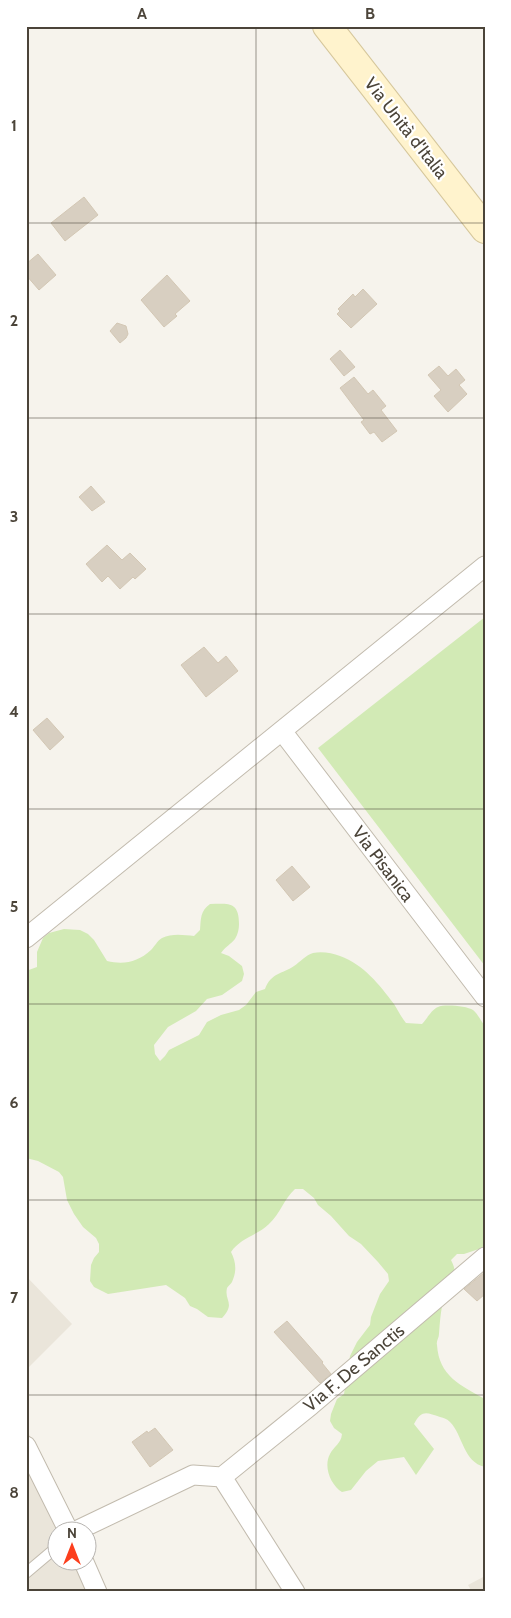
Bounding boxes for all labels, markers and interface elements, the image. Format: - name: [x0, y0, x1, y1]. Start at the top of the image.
- text: A: [137, 4, 147, 23]
- text: B: [365, 4, 375, 23]
- street label: Via Unità d'Italia: [360, 73, 453, 183]
- text: 1: [11, 116, 17, 135]
- text: 2: [10, 311, 18, 330]
- text: 3: [10, 507, 18, 526]
- text: 4: [9, 702, 19, 721]
- street label: Via Pisanica: [347, 822, 419, 906]
- text: 5: [10, 897, 18, 916]
- text: 6: [10, 1093, 19, 1112]
- text: 7: [10, 1288, 19, 1307]
- street label: Via F. De Sanctis: [299, 1319, 409, 1417]
- text: 8: [9, 1483, 19, 1502]
- north arrow: [48, 1520, 98, 1570]
- text: N: [67, 1524, 77, 1542]

